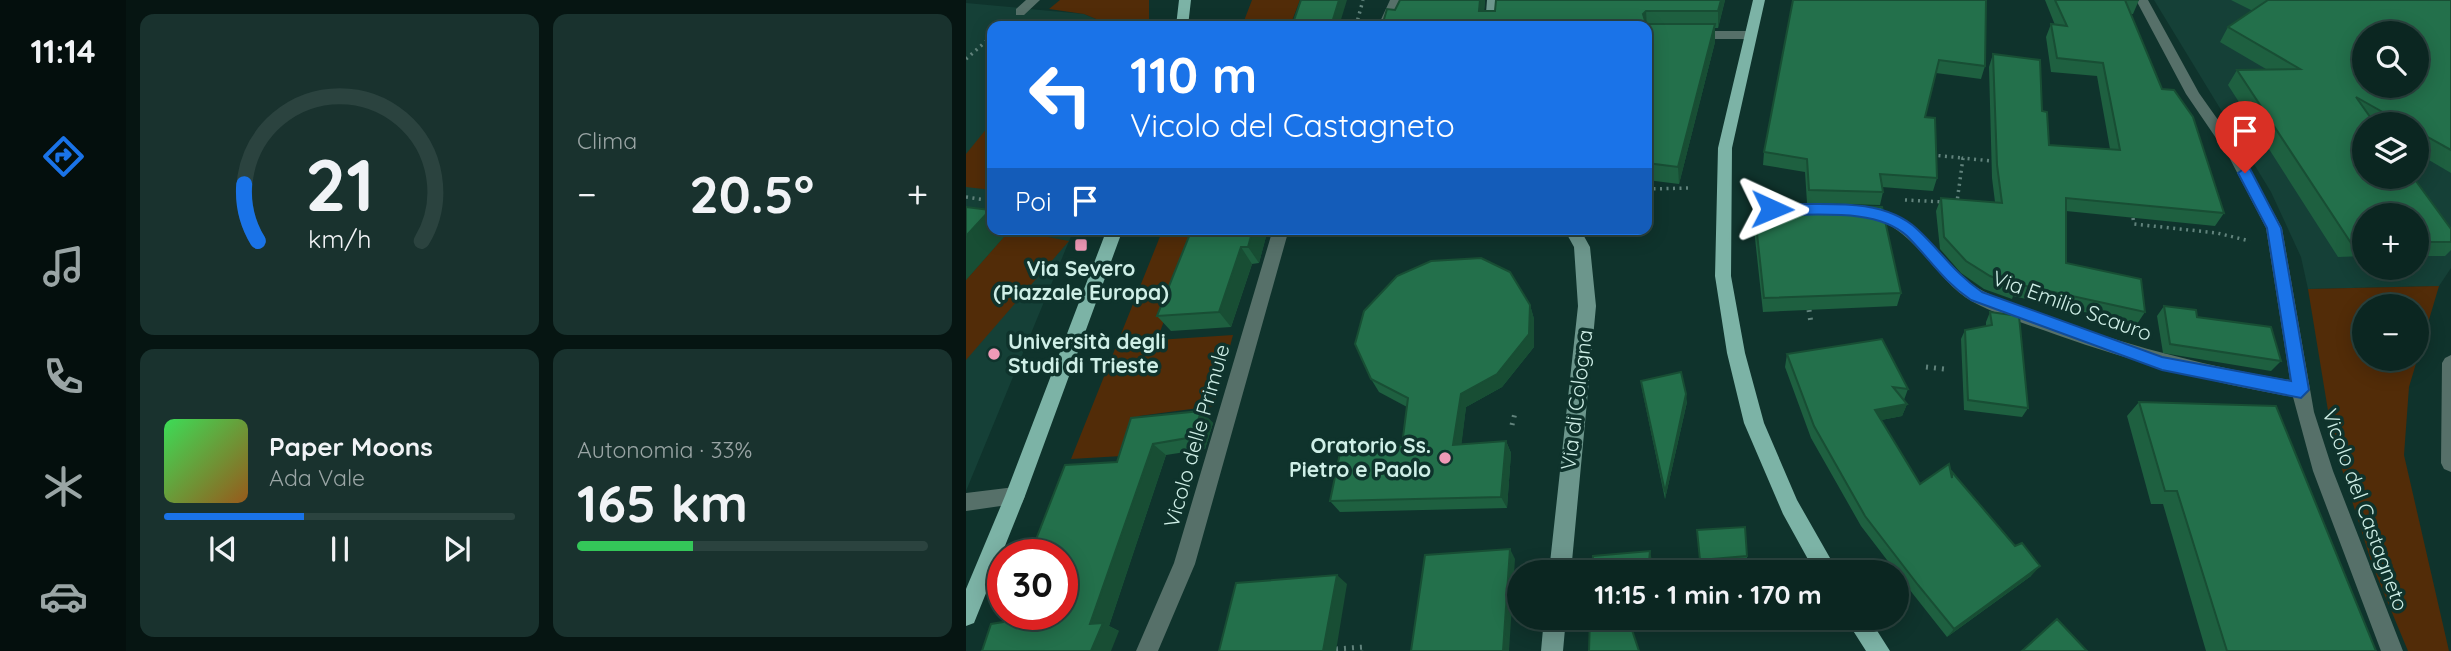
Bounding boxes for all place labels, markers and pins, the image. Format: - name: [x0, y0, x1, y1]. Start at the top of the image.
- pin: [2215, 101, 2275, 173]
- marker: Via Severo (Piazzale Europa): [1073, 237, 1089, 253]
- place label: Via Severo (Piazzale Europa): [993, 255, 1169, 305]
- place label: Università degli Studi di Trieste: [1008, 328, 1166, 378]
- marker: Università degli Studi di Trieste: [986, 346, 1002, 362]
- place label: Oratorio Ss. Pietro e Paolo: [1289, 432, 1431, 482]
- marker: Oratorio Ss. Pietro e Paolo: [1437, 450, 1453, 466]

